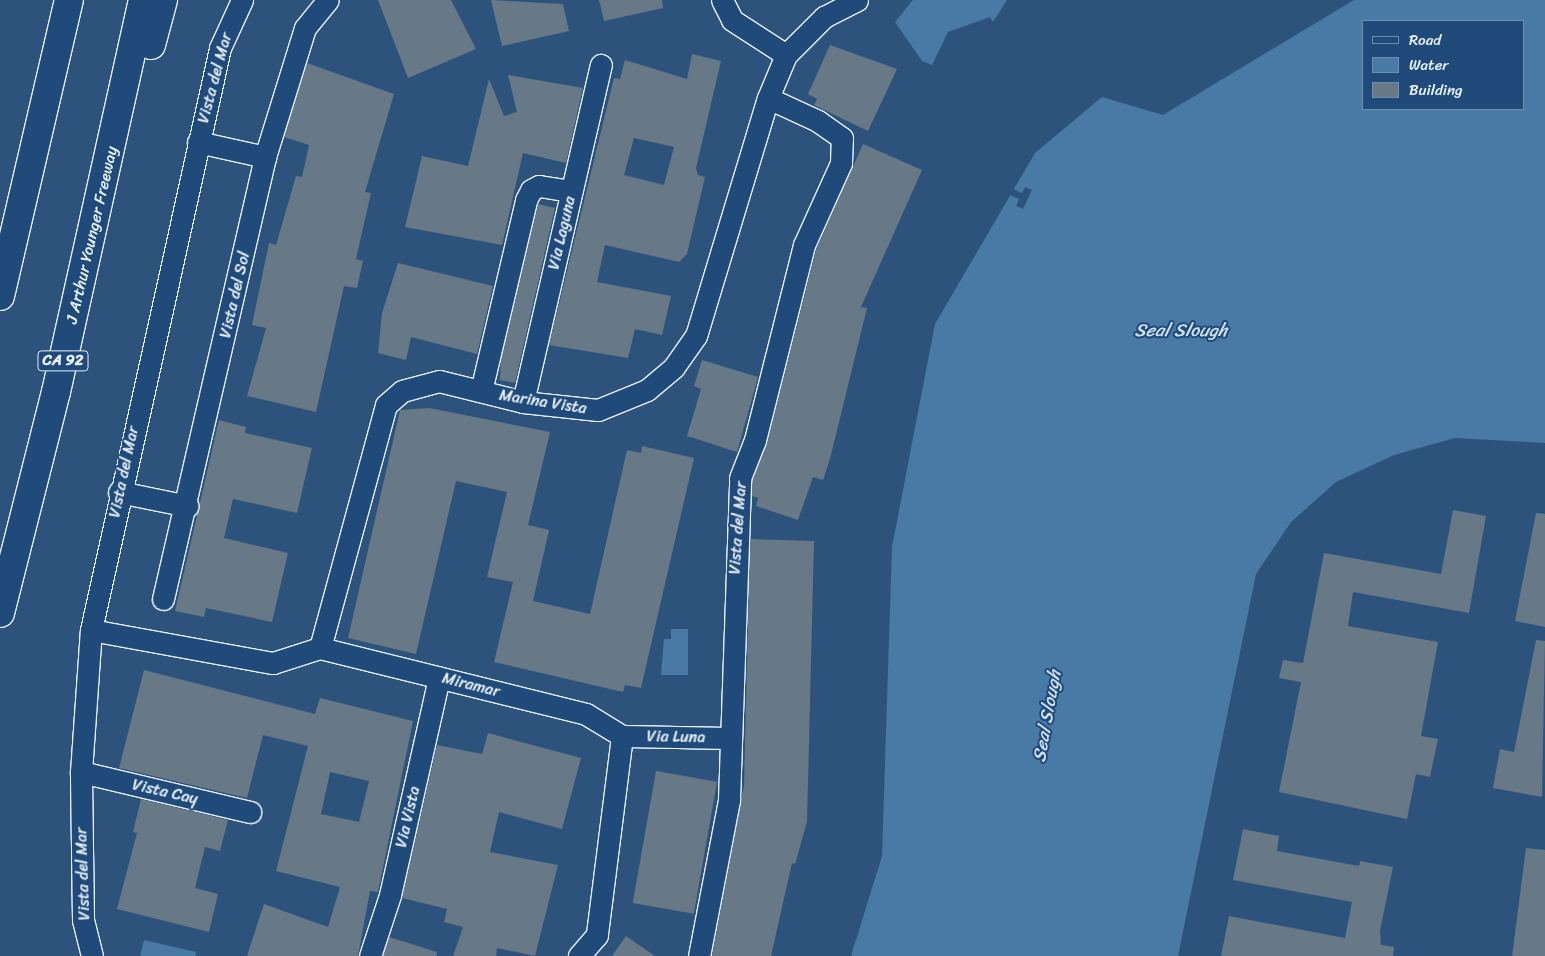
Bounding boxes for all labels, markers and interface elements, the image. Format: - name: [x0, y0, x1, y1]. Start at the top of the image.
- legend: [1362, 20, 1525, 110]
- text: Road: [1409, 27, 1441, 53]
- street label: Vista del Mar: [194, 30, 236, 126]
- text: Water: [1409, 52, 1449, 78]
- text: Building: [1409, 77, 1463, 103]
- street label: J Arthur Younger Freeway: [62, 144, 122, 326]
- street label: Via Laguna: [544, 194, 580, 272]
- street label: Vista del Sol: [216, 250, 254, 340]
- water label: Seal Slough: [1134, 319, 1228, 341]
- road number: CA 92: [37, 348, 89, 374]
- street label: Marina Vista: [497, 386, 589, 418]
- street label: Vista del Mar: [105, 424, 143, 520]
- street label: Vista del Mar: [725, 481, 751, 575]
- water label: Seal Slough: [1028, 668, 1066, 764]
- street label: Miramar: [440, 669, 502, 701]
- street label: Via Luna: [646, 727, 706, 747]
- street label: Vista Cay: [130, 775, 200, 809]
- street label: Via Vista: [392, 784, 424, 850]
- street label: Vista del Mar: [72, 827, 94, 921]

